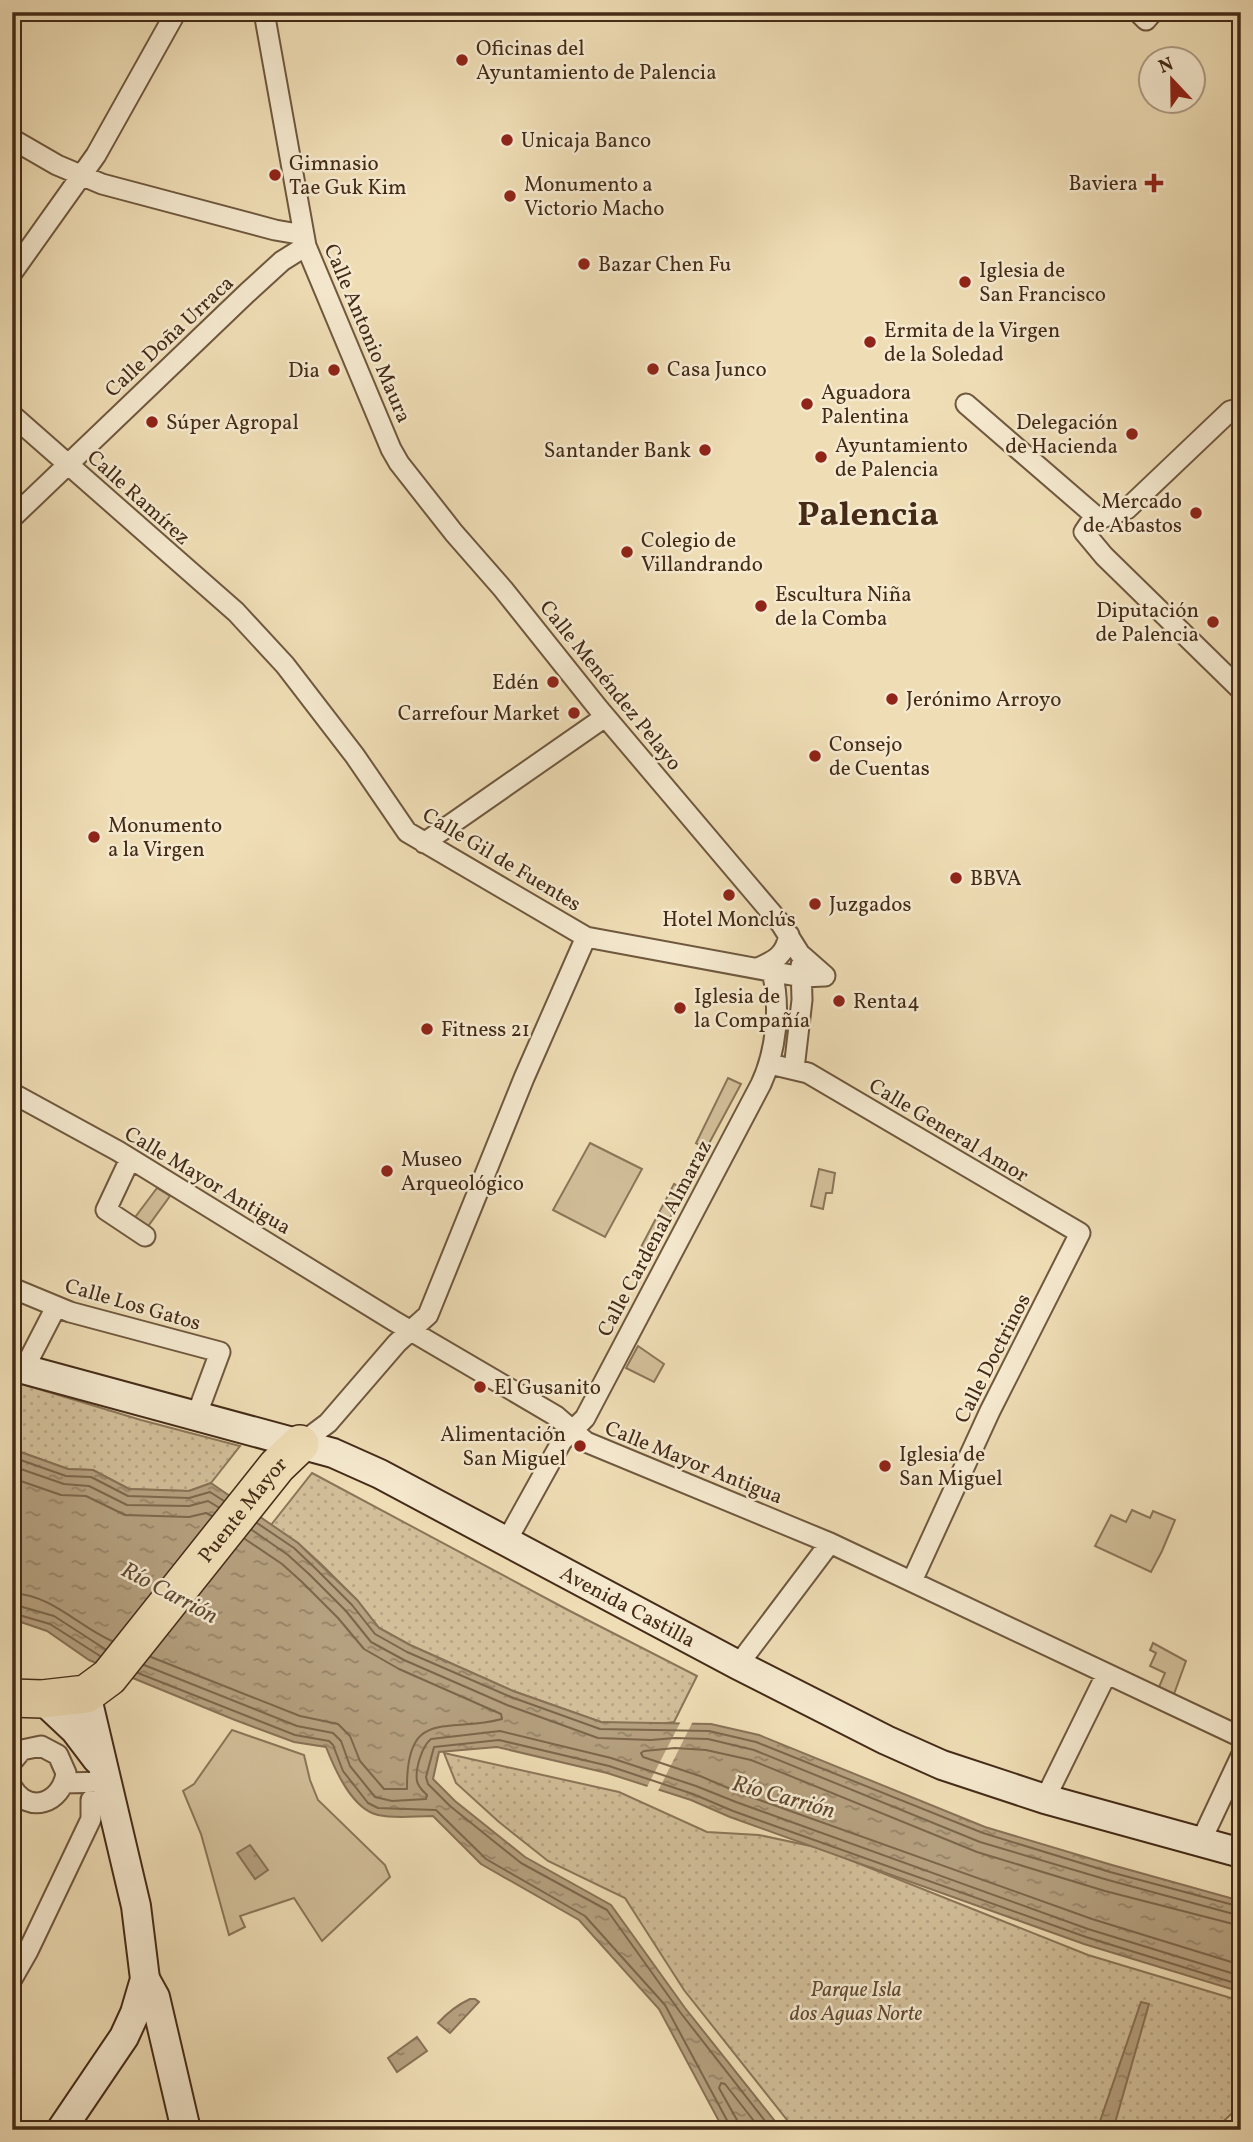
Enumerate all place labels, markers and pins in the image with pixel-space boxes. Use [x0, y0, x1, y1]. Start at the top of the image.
place label: Oficinas del Ayuntamiento de Palencia [476, 35, 717, 88]
marker: Oficinas del Ayuntamiento de Palencia [454, 52, 470, 68]
place label: Unicaja Banco [521, 127, 651, 156]
marker: Unicaja Banco [499, 132, 515, 148]
place label: Gimnasio Tae Guk Kim [289, 150, 407, 203]
marker: Gimnasio Tae Guk Kim [267, 167, 283, 183]
place label: Baviera [1068, 170, 1138, 199]
place label: Monumento a Victorio Macho [524, 171, 664, 224]
marker: Baviera [1144, 173, 1164, 193]
marker: Monumento a Victorio Macho [502, 188, 518, 204]
place label: Bazar Chen Fu [598, 251, 731, 280]
marker: Bazar Chen Fu [576, 256, 592, 272]
place label: Iglesia de San Francisco [979, 257, 1106, 310]
marker: Iglesia de San Francisco [957, 274, 973, 290]
place label: Ermita de la Virgen de la Soledad [884, 317, 1060, 370]
marker: Ermita de la Virgen de la Soledad [862, 334, 878, 350]
place label: Casa Junco [667, 356, 767, 385]
place label: Dia [288, 357, 320, 386]
marker: Casa Junco [645, 361, 661, 377]
marker: Dia [326, 362, 342, 378]
place label: Aguadora Palentina [821, 379, 911, 432]
marker: Aguadora Palentina [799, 396, 815, 412]
place label: Súper Agropal [166, 409, 299, 438]
place label: Delegación de Hacienda [1005, 409, 1118, 462]
marker: Súper Agropal [144, 414, 160, 430]
marker: Delegación de Hacienda [1124, 426, 1140, 442]
place label: Ayuntamiento de Palencia [835, 432, 968, 485]
place label: Santander Bank [544, 437, 692, 466]
marker: Santander Bank [697, 442, 713, 458]
marker: Ayuntamiento de Palencia [813, 449, 829, 465]
place label: Mercado de Abastos [1083, 488, 1182, 541]
marker: Mercado de Abastos [1188, 505, 1204, 521]
place label: Colegio de Villandrando [641, 527, 763, 580]
marker: Colegio de Villandrando [619, 544, 635, 560]
place label: Escultura Niña de la Comba [775, 581, 912, 634]
place label: Diputación de Palencia [1095, 597, 1199, 650]
marker: Escultura Niña de la Comba [753, 598, 769, 614]
marker: Diputación de Palencia [1205, 614, 1221, 630]
place label: Edén [492, 669, 539, 698]
marker: Edén [545, 674, 561, 690]
place label: Jerónimo Arroyo [906, 686, 1061, 715]
marker: Jerónimo Arroyo [884, 691, 900, 707]
place label: Carrefour Market [398, 700, 560, 729]
marker: Carrefour Market [566, 705, 582, 721]
place label: Consejo de Cuentas [829, 731, 930, 784]
marker: Consejo de Cuentas [807, 748, 823, 764]
place label: Monumento a la Virgen [108, 812, 222, 865]
marker: Monumento a la Virgen [86, 829, 102, 845]
place label: BBVA [970, 865, 1022, 894]
marker: BBVA [948, 870, 964, 886]
marker: Hotel Monclús [721, 887, 737, 903]
place label: Juzgados [829, 891, 911, 920]
marker: Juzgados [807, 896, 823, 912]
place label: Hotel Monclús [662, 906, 796, 935]
place label: Iglesia de la Compañía [694, 983, 810, 1036]
place label: Renta4 [853, 988, 920, 1017]
marker: Renta4 [831, 993, 847, 1009]
marker: Iglesia de la Compañía [672, 1000, 688, 1016]
place label: Fitness 21 [441, 1016, 530, 1045]
marker: Fitness 21 [419, 1021, 435, 1037]
place label: Museo Arqueológico [401, 1146, 524, 1199]
marker: Museo Arqueológico [379, 1163, 395, 1179]
place label: El Gusanito [494, 1374, 601, 1403]
marker: El Gusanito [472, 1379, 488, 1395]
place label: Alimentación San Miguel [440, 1421, 566, 1474]
marker: Alimentación San Miguel [572, 1438, 588, 1454]
place label: Iglesia de San Miguel [899, 1441, 1002, 1494]
marker: Iglesia de San Miguel [877, 1458, 893, 1474]

